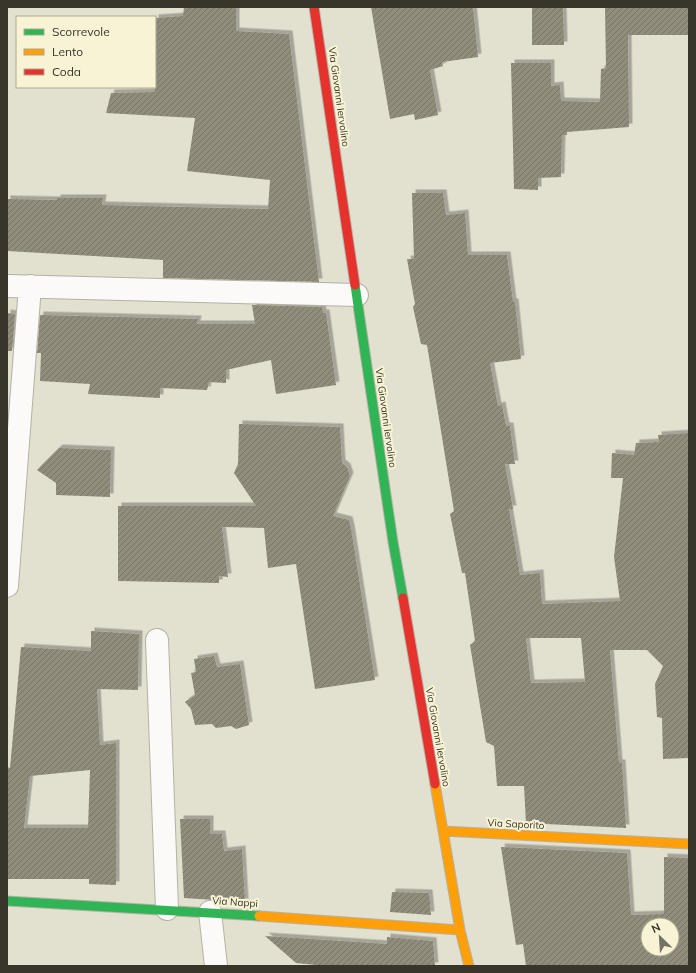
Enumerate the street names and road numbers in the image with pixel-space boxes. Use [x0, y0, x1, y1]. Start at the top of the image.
street label: Via Giovanni Iervolino [326, 46, 352, 148]
street label: Via Giovanni Iervolino [373, 367, 399, 469]
street label: Via Giovanni Iervolino [423, 686, 453, 788]
street label: Via Saporito [487, 816, 545, 832]
street label: Via Nappi [212, 894, 258, 910]

